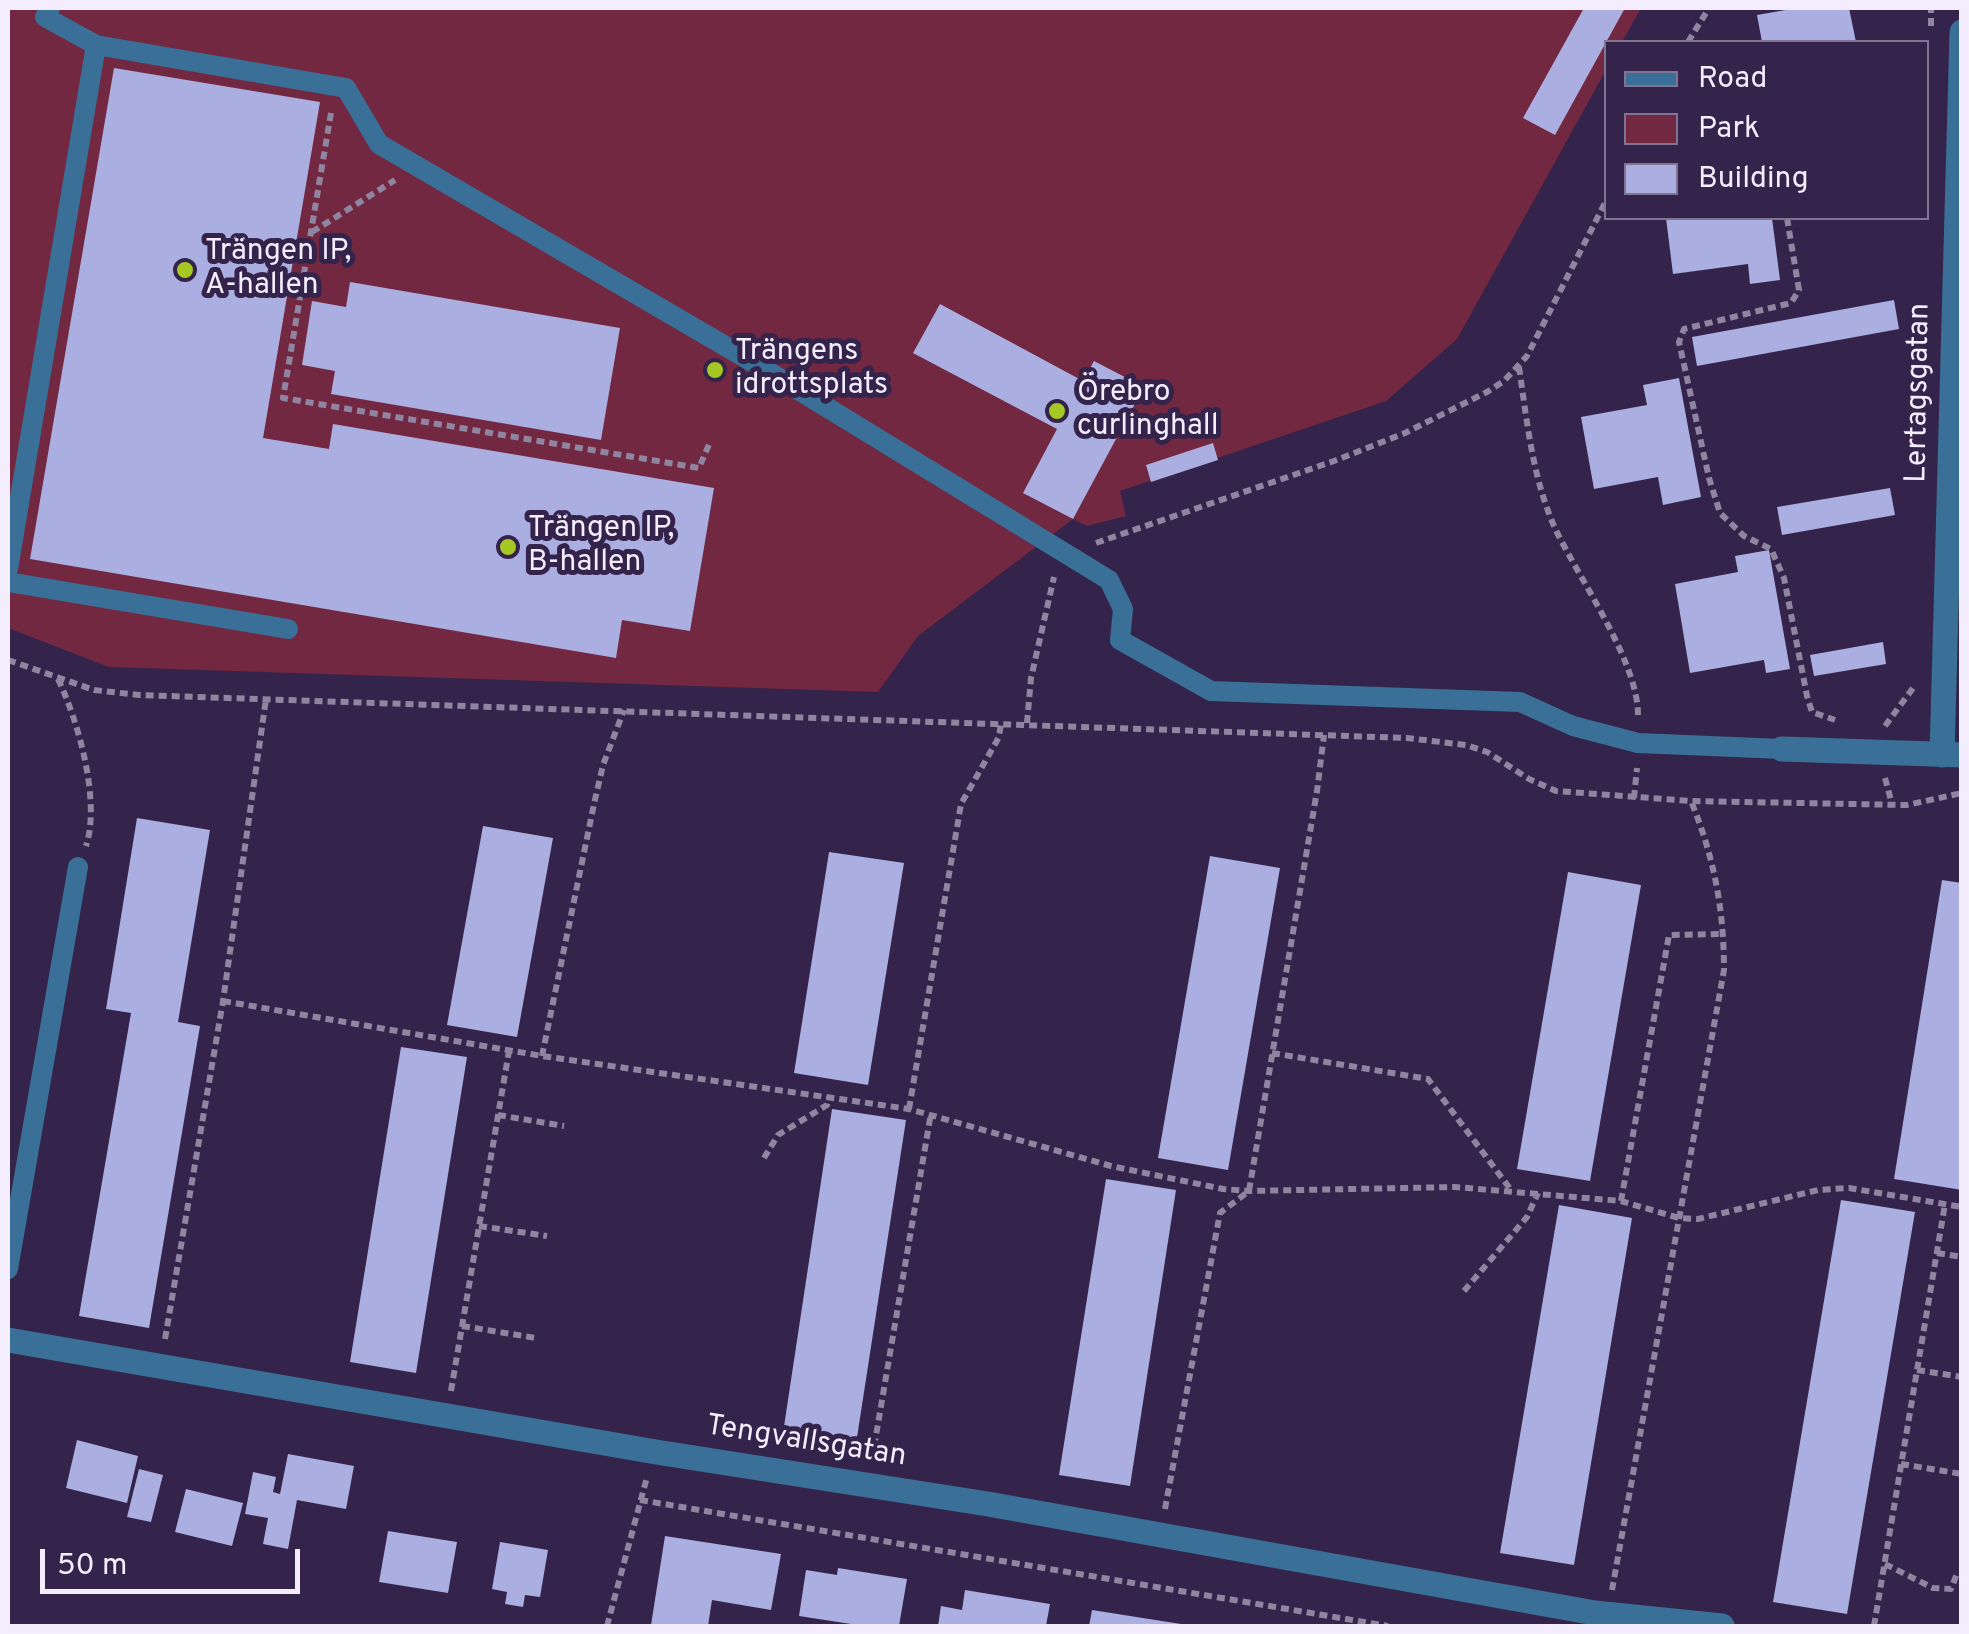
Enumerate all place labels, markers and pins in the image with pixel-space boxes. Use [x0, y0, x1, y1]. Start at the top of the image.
place label: Trängen IP, A-hallen [205, 235, 351, 306]
marker: Trängen IP, A-hallen [174, 259, 196, 281]
place label: Trängens idrottsplats [735, 335, 888, 406]
marker: Trängens idrottsplats [704, 359, 726, 381]
place label: Örebro curlinghall [1077, 376, 1219, 446]
marker: Örebro curlinghall [1046, 400, 1068, 422]
place label: Trängen IP, B-hallen [528, 512, 674, 582]
marker: Trängen IP, B-hallen [497, 536, 519, 558]

